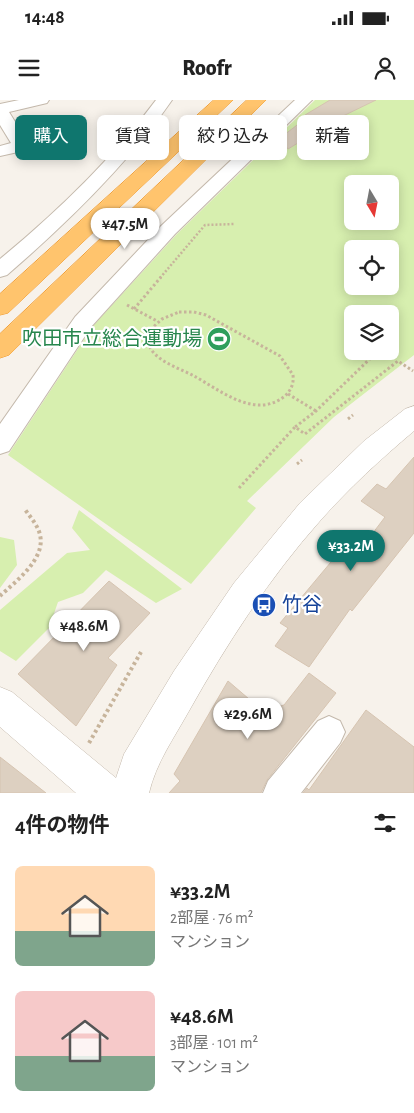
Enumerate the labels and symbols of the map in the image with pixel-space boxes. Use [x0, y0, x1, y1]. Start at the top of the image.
north arrow [344, 175, 399, 230]
pin: ¥47.5M [84, 208, 166, 250]
sports icon: 吹田市立総合運動場 [206, 326, 232, 352]
place label: 吹田市立総合運動場 [22, 328, 202, 349]
pin: ¥33.2M [310, 530, 392, 572]
bus stop icon: 竹谷 [251, 592, 277, 618]
place label: 竹谷 [282, 594, 322, 615]
pin: ¥48.6M [43, 610, 125, 652]
pin: ¥29.6M [207, 698, 289, 740]

